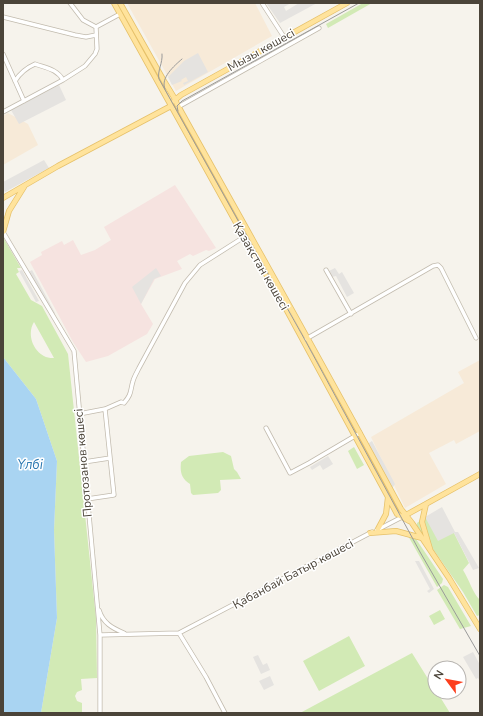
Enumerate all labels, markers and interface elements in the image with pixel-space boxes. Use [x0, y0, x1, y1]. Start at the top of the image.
street label: Мызы көшесі [224, 25, 298, 75]
street label: Қазақстан көшесі [229, 219, 293, 313]
street label: Протозанов көшесі [70, 408, 96, 518]
water label: Үлбі [17, 456, 44, 474]
street label: Қабанбай Батыр көшесі [230, 535, 356, 613]
north arrow [427, 660, 467, 700]
text: N [430, 667, 447, 682]

